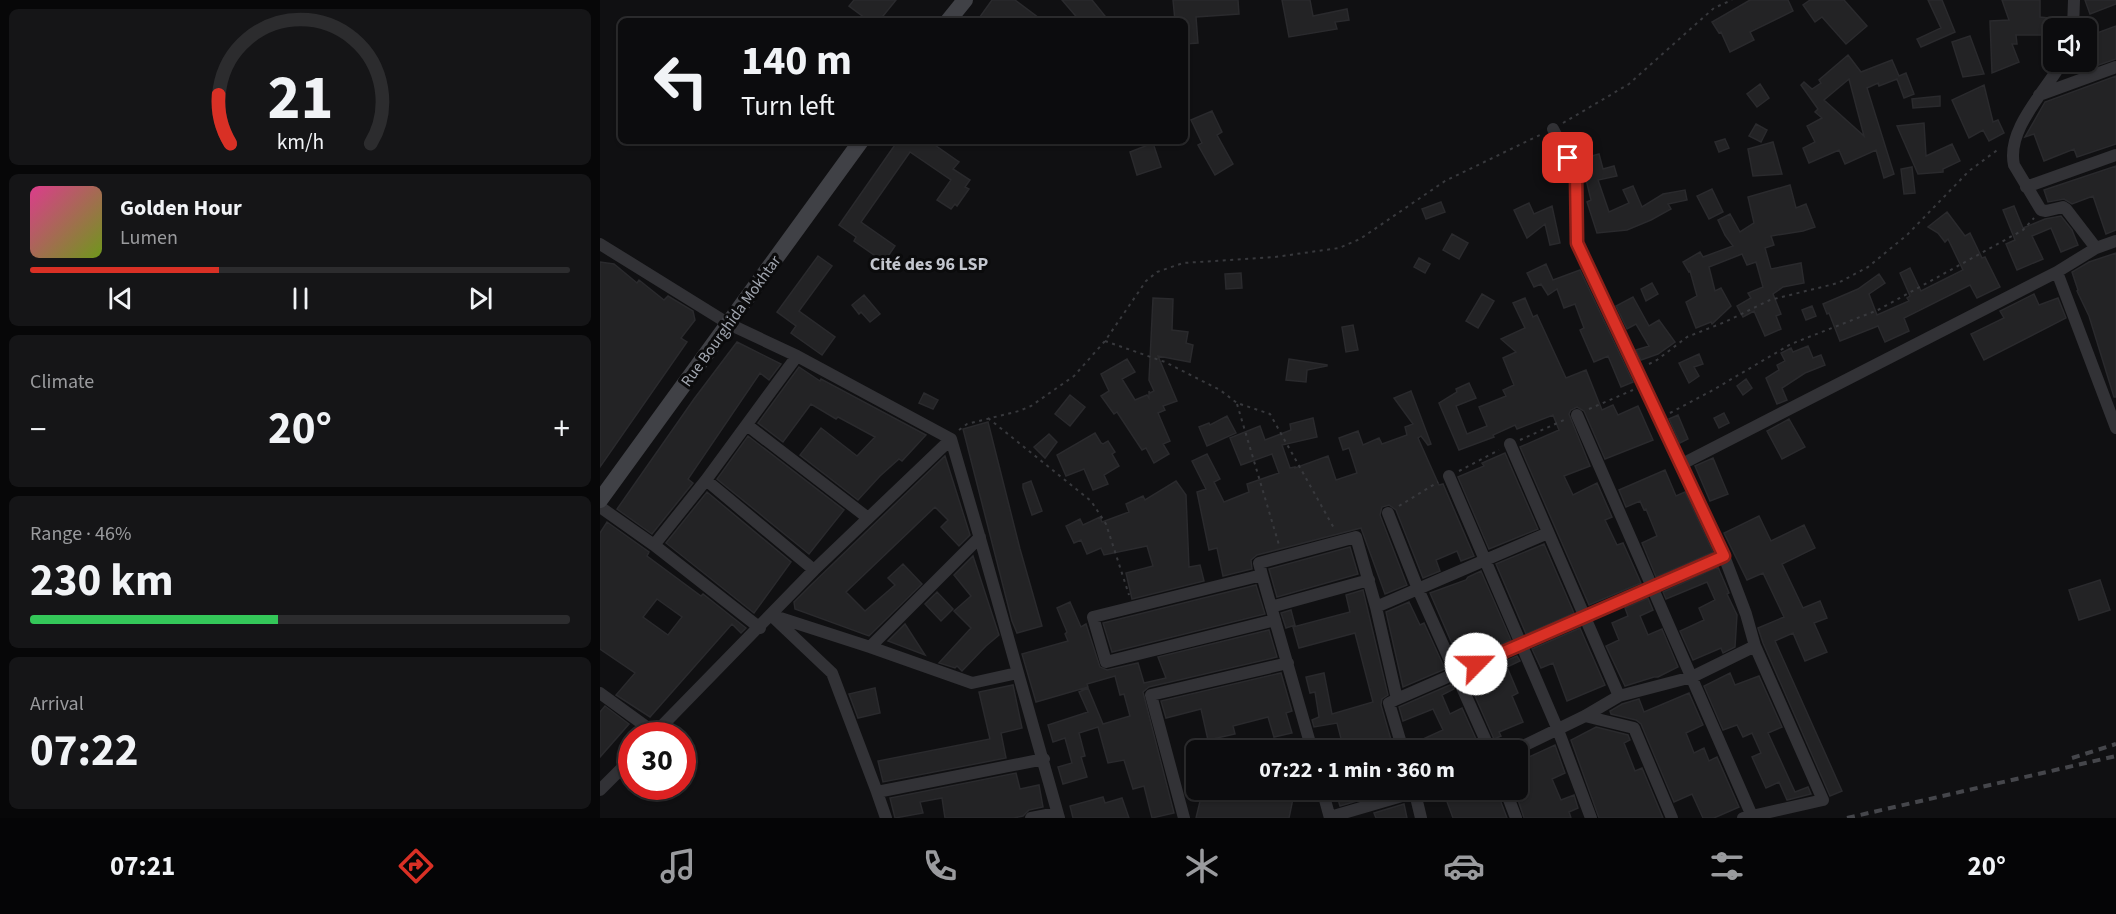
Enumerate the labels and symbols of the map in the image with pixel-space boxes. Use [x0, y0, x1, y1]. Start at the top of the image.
pin [1542, 132, 1593, 183]
street label: Rue Bourghida Mokhtar [676, 250, 786, 391]
district label: Cité des 96 LSP [870, 252, 988, 277]
position arrow [1444, 632, 1508, 696]
speed limit sign: 30 [618, 722, 696, 800]

